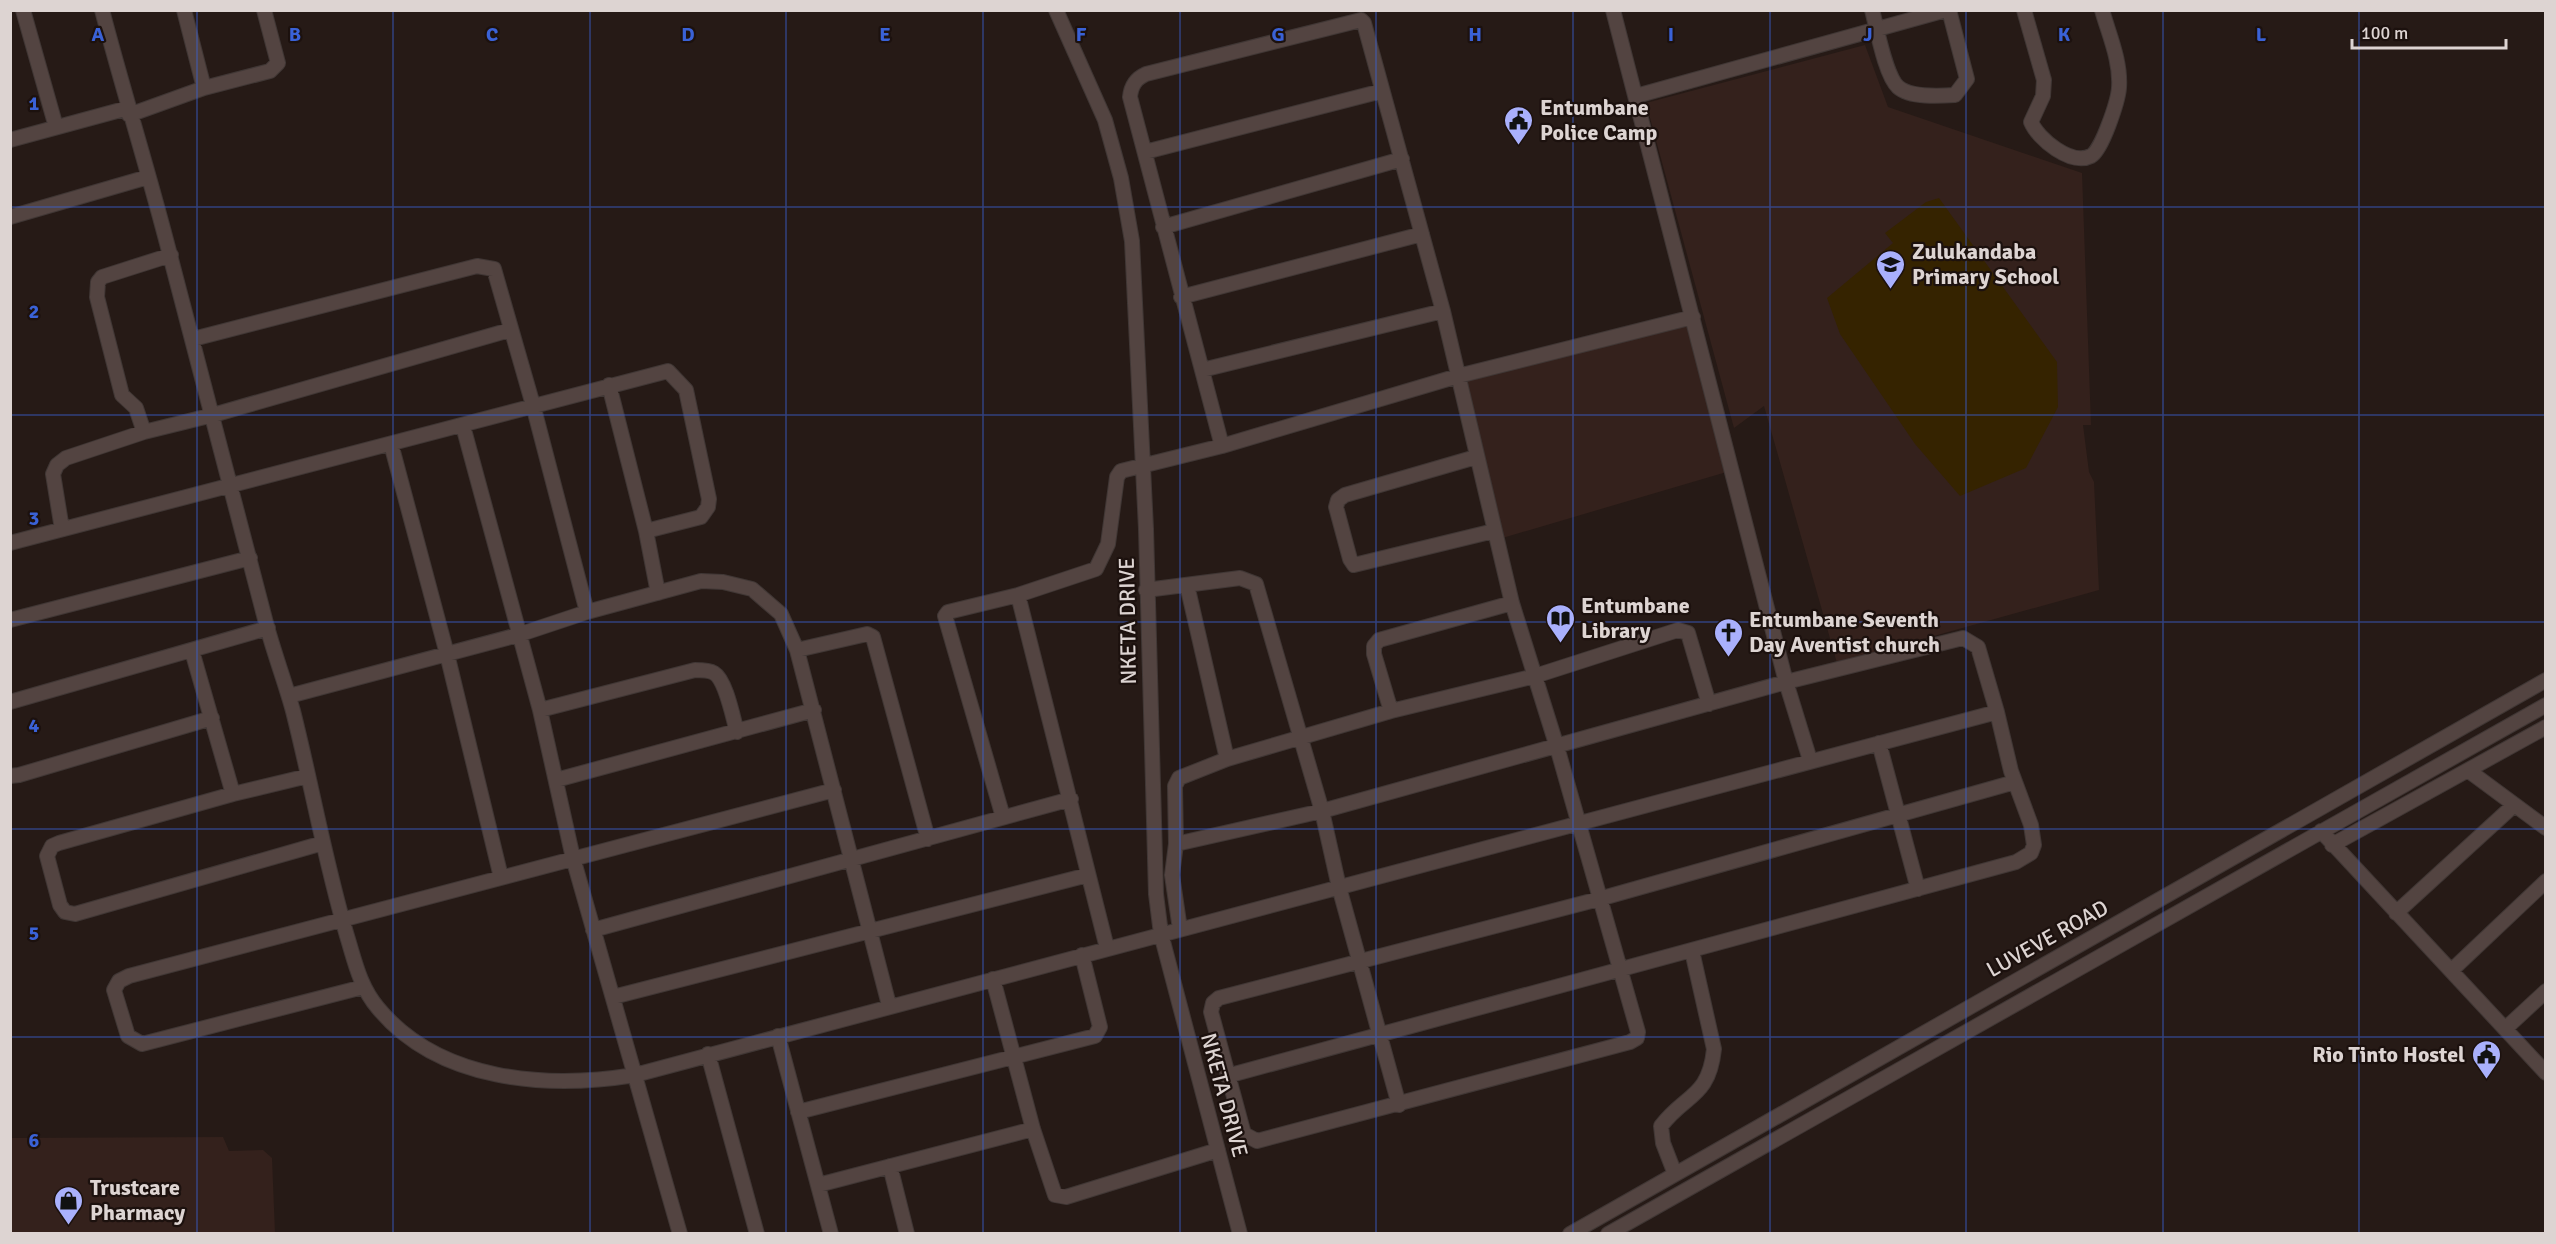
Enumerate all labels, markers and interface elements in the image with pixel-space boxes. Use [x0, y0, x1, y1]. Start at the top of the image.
scale bar [2352, 12, 2506, 50]
text: A [92, 22, 105, 47]
text: B [289, 22, 301, 47]
text: C [486, 22, 498, 47]
text: D [681, 22, 695, 47]
text: E [879, 22, 891, 47]
text: F [1076, 22, 1087, 47]
text: G [1271, 22, 1285, 47]
text: H [1468, 22, 1482, 47]
text: I [1668, 22, 1674, 47]
text: J [1863, 22, 1873, 47]
text: K [2058, 22, 2071, 47]
text: L [2256, 22, 2267, 47]
text: 100 m [2361, 22, 2408, 44]
text: 1 [29, 91, 40, 116]
place label: Entumbane Police Camp [1540, 94, 1658, 146]
public building icon: Entumbane Police Camp [1503, 104, 1535, 146]
place label: Zulukandaba Primary School [1912, 238, 2059, 290]
school or university icon: Zulukandaba Primary School [1875, 248, 1907, 290]
text: 2 [29, 299, 39, 324]
text: 3 [29, 506, 39, 531]
street label: NKETA DRIVE [1113, 557, 1142, 685]
place label: Entumbane Library [1581, 592, 1690, 644]
library icon: Entumbane Library [1544, 602, 1576, 644]
place label: Entumbane Seventh Day Aventist church [1749, 606, 1940, 658]
church icon: Entumbane Seventh Day Aventist church [1712, 616, 1744, 658]
text: 4 [29, 713, 40, 738]
street label: LUVEVE ROAD [1981, 894, 2113, 983]
text: 5 [29, 921, 39, 946]
street label: NKETA DRIVE [1195, 1030, 1254, 1160]
public building icon: Rio Tinto Hostel [2470, 1038, 2502, 1080]
place label: Rio Tinto Hostel [2312, 1041, 2465, 1068]
text: 6 [29, 1128, 40, 1153]
place label: Trustcare Pharmacy [90, 1174, 185, 1226]
shop icon: Trustcare Pharmacy [53, 1184, 85, 1226]

